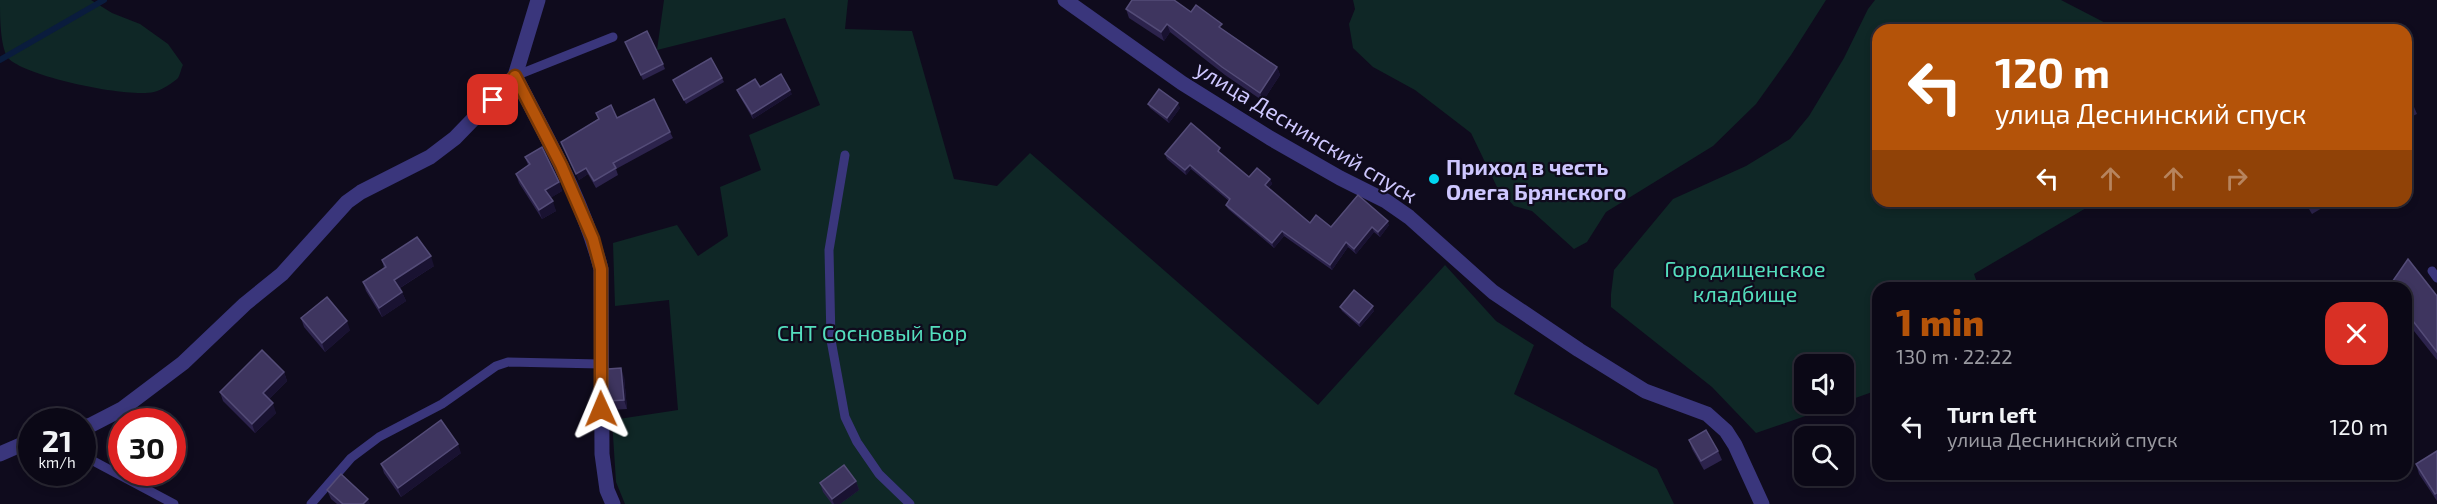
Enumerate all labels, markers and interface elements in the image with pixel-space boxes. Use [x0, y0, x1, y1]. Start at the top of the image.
text: 120 m [1995, 46, 2110, 96]
icon: left [1896, 48, 1974, 126]
street label: улица Деснинский спуск [1191, 54, 1423, 208]
pin [467, 74, 518, 125]
icon: arrive [476, 83, 509, 116]
text: улица Деснинский спуск [1995, 97, 2307, 129]
place label: Приход в честь Олега Брянского [1446, 153, 1627, 204]
icon: left [2031, 162, 2064, 195]
icon: ahead [2094, 162, 2127, 195]
icon: ahead [2157, 162, 2190, 195]
icon: right [2220, 162, 2253, 195]
marker: Приход в честь Олега Брянского [1427, 172, 1441, 186]
park label: Городищенское кладбище [1664, 255, 1826, 306]
text: 1 min [1896, 300, 1984, 343]
button: close [2325, 302, 2388, 365]
park label: СНТ Сосновый Бор [777, 319, 967, 345]
text: 130 m · 22:22 [1896, 344, 2012, 368]
map controls [1794, 354, 1854, 486]
button: sound [1794, 354, 1854, 414]
position arrow [569, 377, 633, 441]
text: Turn left [1947, 401, 2036, 427]
speed limit sign: 30 [108, 408, 186, 486]
icon: left [1896, 410, 1929, 443]
text: 120 m [2329, 413, 2388, 439]
text: 21 [42, 422, 72, 458]
button: search [1794, 426, 1854, 486]
text: улица Деснинский спуск [1947, 427, 2178, 451]
text: km/h [38, 453, 76, 471]

